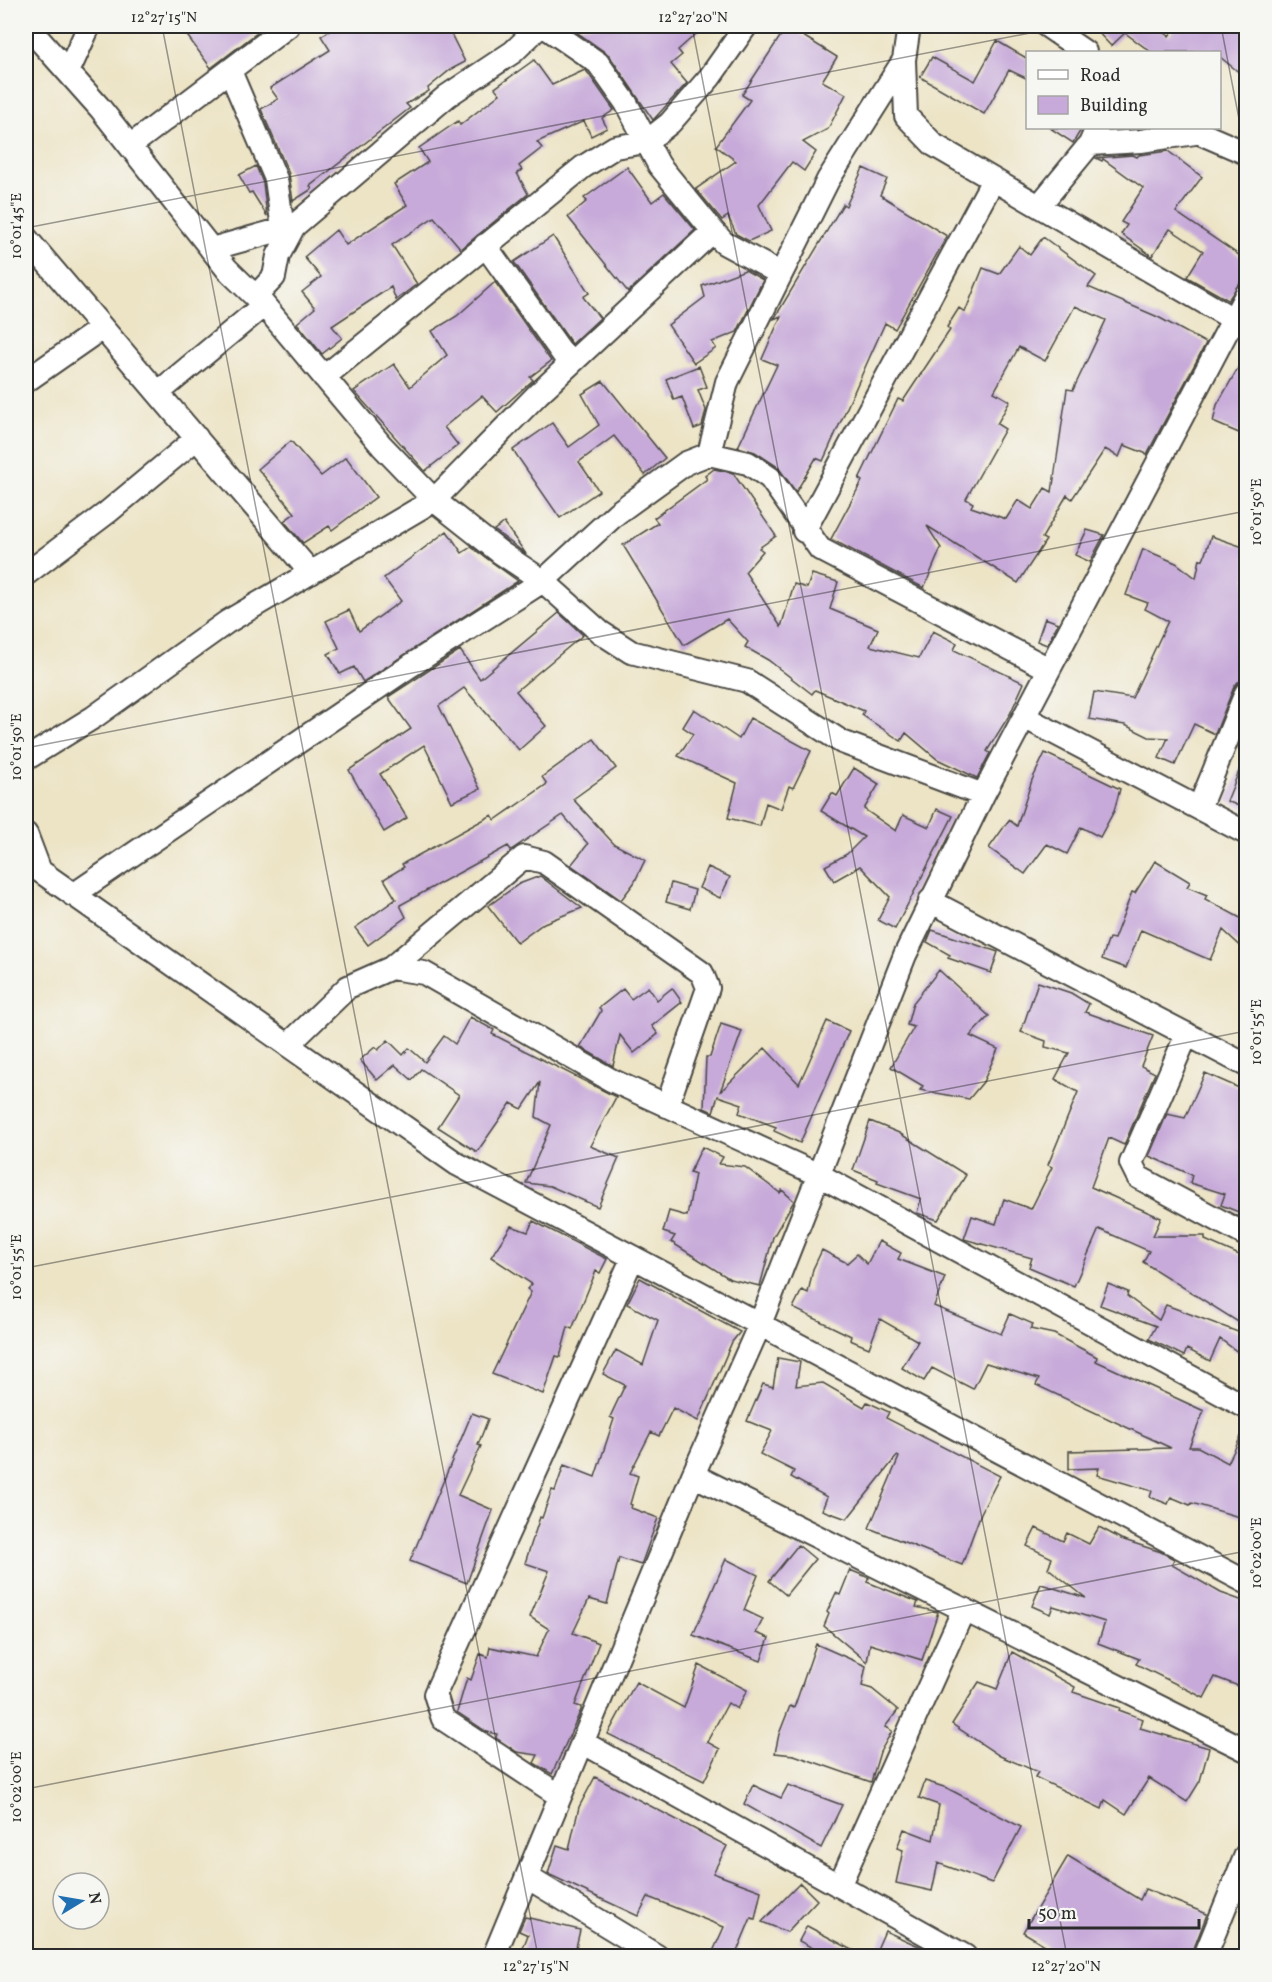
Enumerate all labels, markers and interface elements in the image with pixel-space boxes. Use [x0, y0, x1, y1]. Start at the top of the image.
text: 12°27'15"N [131, 8, 197, 29]
text: 12°27'20"N [658, 8, 728, 29]
legend [1026, 51, 1221, 129]
text: Road [1080, 64, 1121, 89]
text: Building [1080, 94, 1148, 119]
text: 10°01'45"E [7, 193, 28, 259]
text: 10°01'50"E [1247, 478, 1268, 546]
text: 10°01'50"E [7, 713, 28, 781]
text: 10°01'55"E [1247, 999, 1268, 1065]
text: 10°01'55"E [7, 1234, 28, 1300]
text: 10°02'00"E [1247, 1517, 1268, 1589]
text: 10°02'00"E [7, 1751, 28, 1823]
north arrow [51, 1871, 111, 1931]
text: N [82, 1891, 106, 1907]
scale bar [1029, 1892, 1198, 1930]
text: 50 m [1038, 1902, 1077, 1927]
text: 12°27'15"N [503, 1957, 569, 1978]
text: 12°27'20"N [1031, 1957, 1101, 1978]

